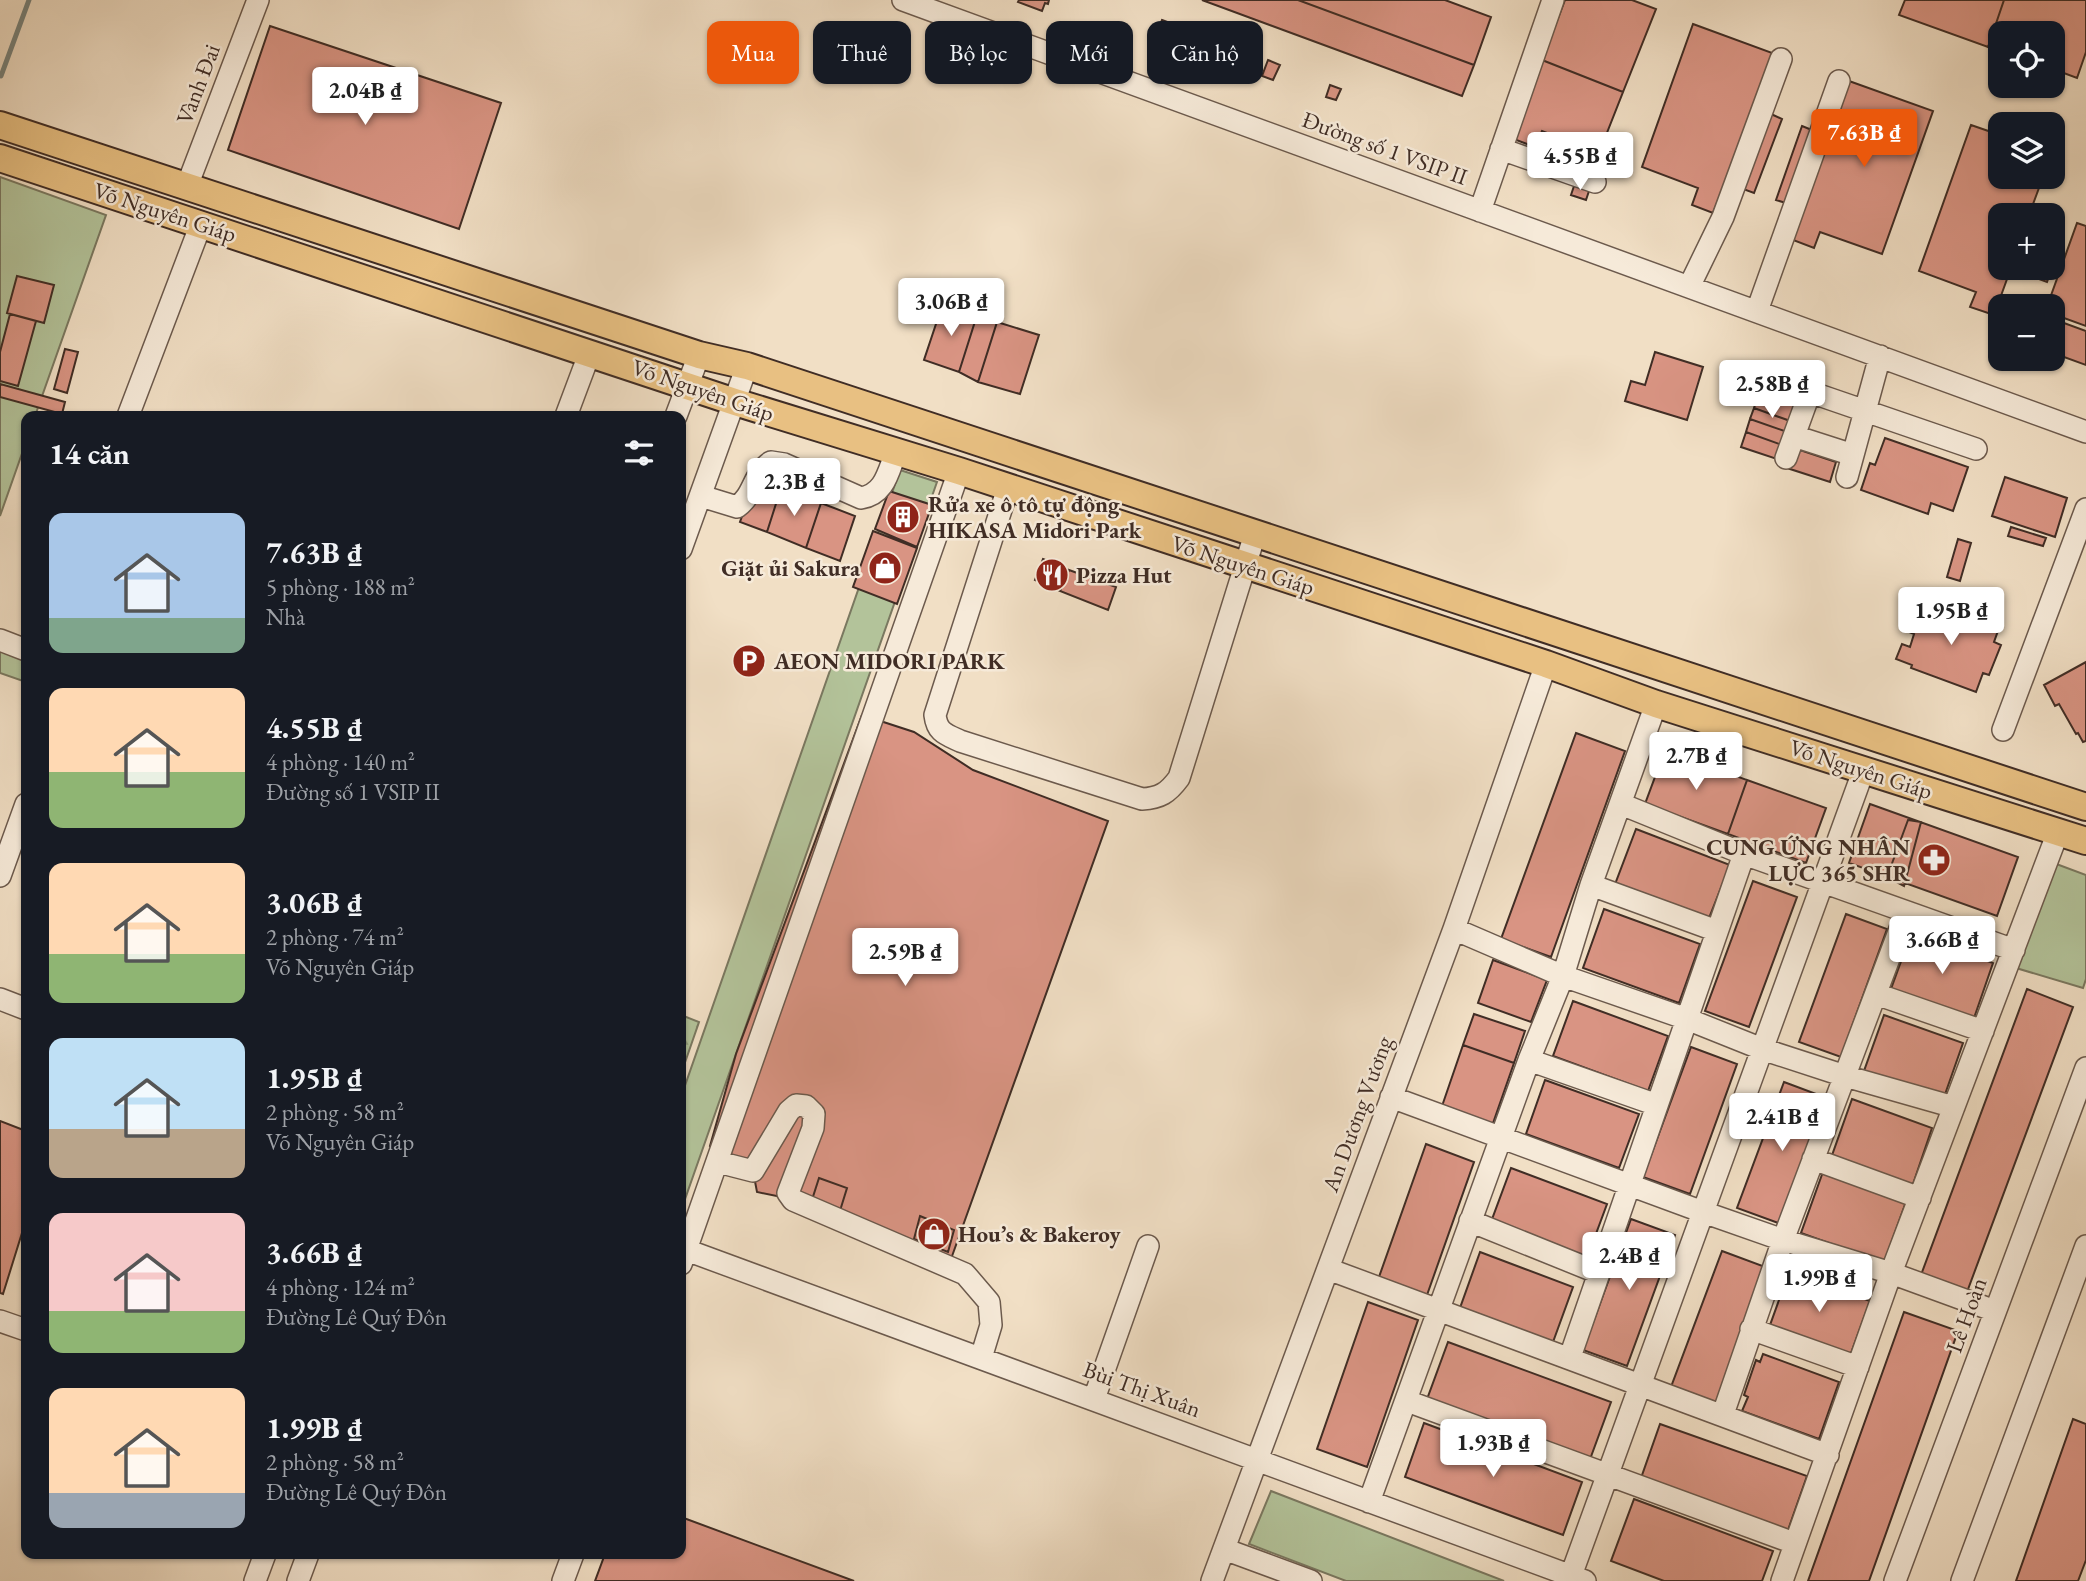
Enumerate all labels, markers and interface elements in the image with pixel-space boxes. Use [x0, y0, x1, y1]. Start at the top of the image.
chip: Mua [707, 21, 799, 84]
chip: Thuê [813, 21, 911, 84]
chip: Bộ lọc [925, 21, 1032, 84]
chip: Mới [1046, 21, 1133, 84]
chip: Căn hộ [1147, 21, 1263, 84]
map controls [1988, 21, 2065, 371]
button: locate [1988, 21, 2065, 98]
street label: Vành Đai [169, 40, 227, 128]
pin: 2.04B ₫ [300, 68, 430, 127]
text: 2.04B ₫ [328, 75, 402, 105]
street label: Đường số 1 VSIP II [1298, 104, 1472, 192]
pin: 7.63B ₫ [1799, 110, 1929, 169]
button: layers [1988, 112, 2065, 189]
text: 7.63B ₫ [1827, 117, 1901, 147]
pin: 4.55B ₫ [1515, 132, 1645, 192]
text: 4.55B ₫ [1543, 140, 1617, 170]
street label: Võ Nguyên Giáp [90, 175, 240, 249]
button: + [1988, 203, 2065, 280]
pin: 3.06B ₫ [886, 278, 1016, 338]
text: 3.06B ₫ [914, 286, 988, 316]
button: − [1988, 294, 2065, 371]
street label: Võ Nguyên Giáp [628, 352, 778, 428]
pin: 2.58B ₫ [1707, 360, 1837, 420]
text: 2.58B ₫ [1735, 368, 1809, 398]
text: 14 căn [49, 434, 130, 473]
icon: filters [620, 434, 658, 472]
pin: 2.3B ₫ [737, 458, 851, 518]
text: 2.3B ₫ [763, 466, 825, 496]
place label: Rửa xe ô tô tự động HIKASA Midori Park [928, 489, 1142, 545]
building icon: Rửa xe ô tô tự động HIKASA Midori Park [884, 498, 922, 536]
street label: Võ Nguyên Giáp [1168, 528, 1318, 602]
text: 7.63B ₫ [266, 533, 362, 572]
icon: home [105, 541, 189, 625]
shop icon: Giặt ủi Sakura [866, 549, 904, 587]
place label: Giặt ủi Sakura [721, 553, 861, 583]
restaurant icon: Pizza Hut [1033, 556, 1071, 594]
place label: Pizza Hut [1076, 560, 1172, 590]
text: 5 phòng · 188 m² [266, 572, 415, 602]
pin: 1.95B ₫ [1886, 588, 2016, 647]
text: 1.95B ₫ [1914, 595, 1988, 625]
text: Nhà [266, 602, 305, 632]
parking icon: AEON MIDORI PARK [730, 642, 768, 680]
place label: AEON MIDORI PARK [773, 646, 1005, 676]
text: 4.55B ₫ [266, 708, 362, 747]
icon: home [105, 716, 189, 800]
pin: 2.7B ₫ [1639, 732, 1753, 792]
street label: Võ Nguyên Giáp [1786, 732, 1936, 806]
text: 2.7B ₫ [1665, 740, 1727, 770]
text: 4 phòng · 140 m² [266, 747, 415, 777]
text: Đường số 1 VSIP II [266, 777, 440, 807]
place label: CUNG ỨNG NHÂN LỰC 365 SHR [1706, 832, 1911, 888]
pharmacy icon: CUNG ỨNG NHÂN LỰC 365 SHR [1915, 841, 1953, 879]
text: 3.06B ₫ [266, 883, 362, 922]
icon: home [105, 891, 189, 975]
pin: 3.66B ₫ [1877, 916, 2007, 976]
text: 2 phòng · 74 m² [266, 922, 404, 952]
text: 3.66B ₫ [1905, 924, 1979, 954]
pin: 2.59B ₫ [840, 928, 970, 988]
text: 2.59B ₫ [868, 936, 942, 966]
text: Võ Nguyên Giáp [266, 952, 414, 982]
street label: An Dương Vương [1315, 1031, 1399, 1197]
text: 1.95B ₫ [266, 1058, 362, 1097]
icon: home [105, 1066, 189, 1150]
pin: 2.41B ₫ [1717, 1094, 1847, 1153]
text: 2 phòng · 58 m² [266, 1097, 404, 1127]
text: 2.41B ₫ [1745, 1101, 1819, 1131]
text: Võ Nguyên Giáp [266, 1127, 414, 1157]
shop icon: Hou’s & Bakeroy [915, 1215, 953, 1253]
place label: Hou’s & Bakeroy [958, 1219, 1122, 1249]
pin: 2.4B ₫ [1572, 1232, 1686, 1292]
text: 3.66B ₫ [266, 1233, 362, 1272]
text: 2.4B ₫ [1598, 1240, 1660, 1270]
icon: home [105, 1241, 189, 1325]
pin: 1.99B ₫ [1754, 1254, 1884, 1314]
text: 1.99B ₫ [1782, 1262, 1856, 1292]
text: 4 phòng · 124 m² [266, 1272, 415, 1302]
street label: Lê Hoàn [1939, 1273, 1993, 1357]
text: Đường Lê Quý Đôn [266, 1302, 447, 1332]
street label: Bùi Thị Xuân [1079, 1354, 1205, 1424]
text: 1.99B ₫ [266, 1408, 362, 1447]
icon: home [105, 1416, 189, 1500]
pin: 1.93B ₫ [1428, 1420, 1558, 1479]
text: 1.93B ₫ [1456, 1427, 1530, 1457]
text: 2 phòng · 58 m² [266, 1447, 404, 1477]
text: Đường Lê Quý Đôn [266, 1477, 447, 1507]

